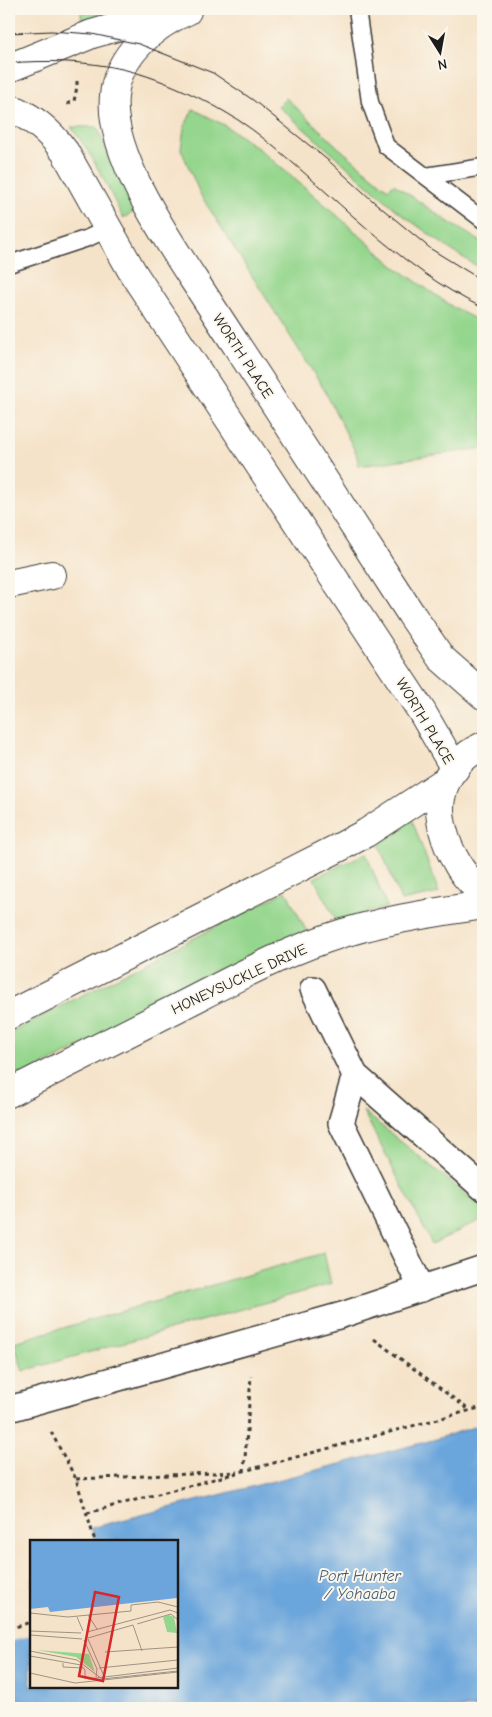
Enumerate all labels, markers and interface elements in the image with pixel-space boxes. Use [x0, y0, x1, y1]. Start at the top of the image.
north arrow [414, 28, 464, 78]
text: N [436, 55, 448, 73]
street label: WORTH PLACE [209, 310, 277, 402]
street label: WORTH PLACE [392, 675, 458, 767]
street label: HONEYSUCKLE DRIVE [168, 940, 310, 1018]
inset map [30, 1540, 178, 1687]
water label: Port Hunter / Yohaaba [319, 1567, 402, 1603]

